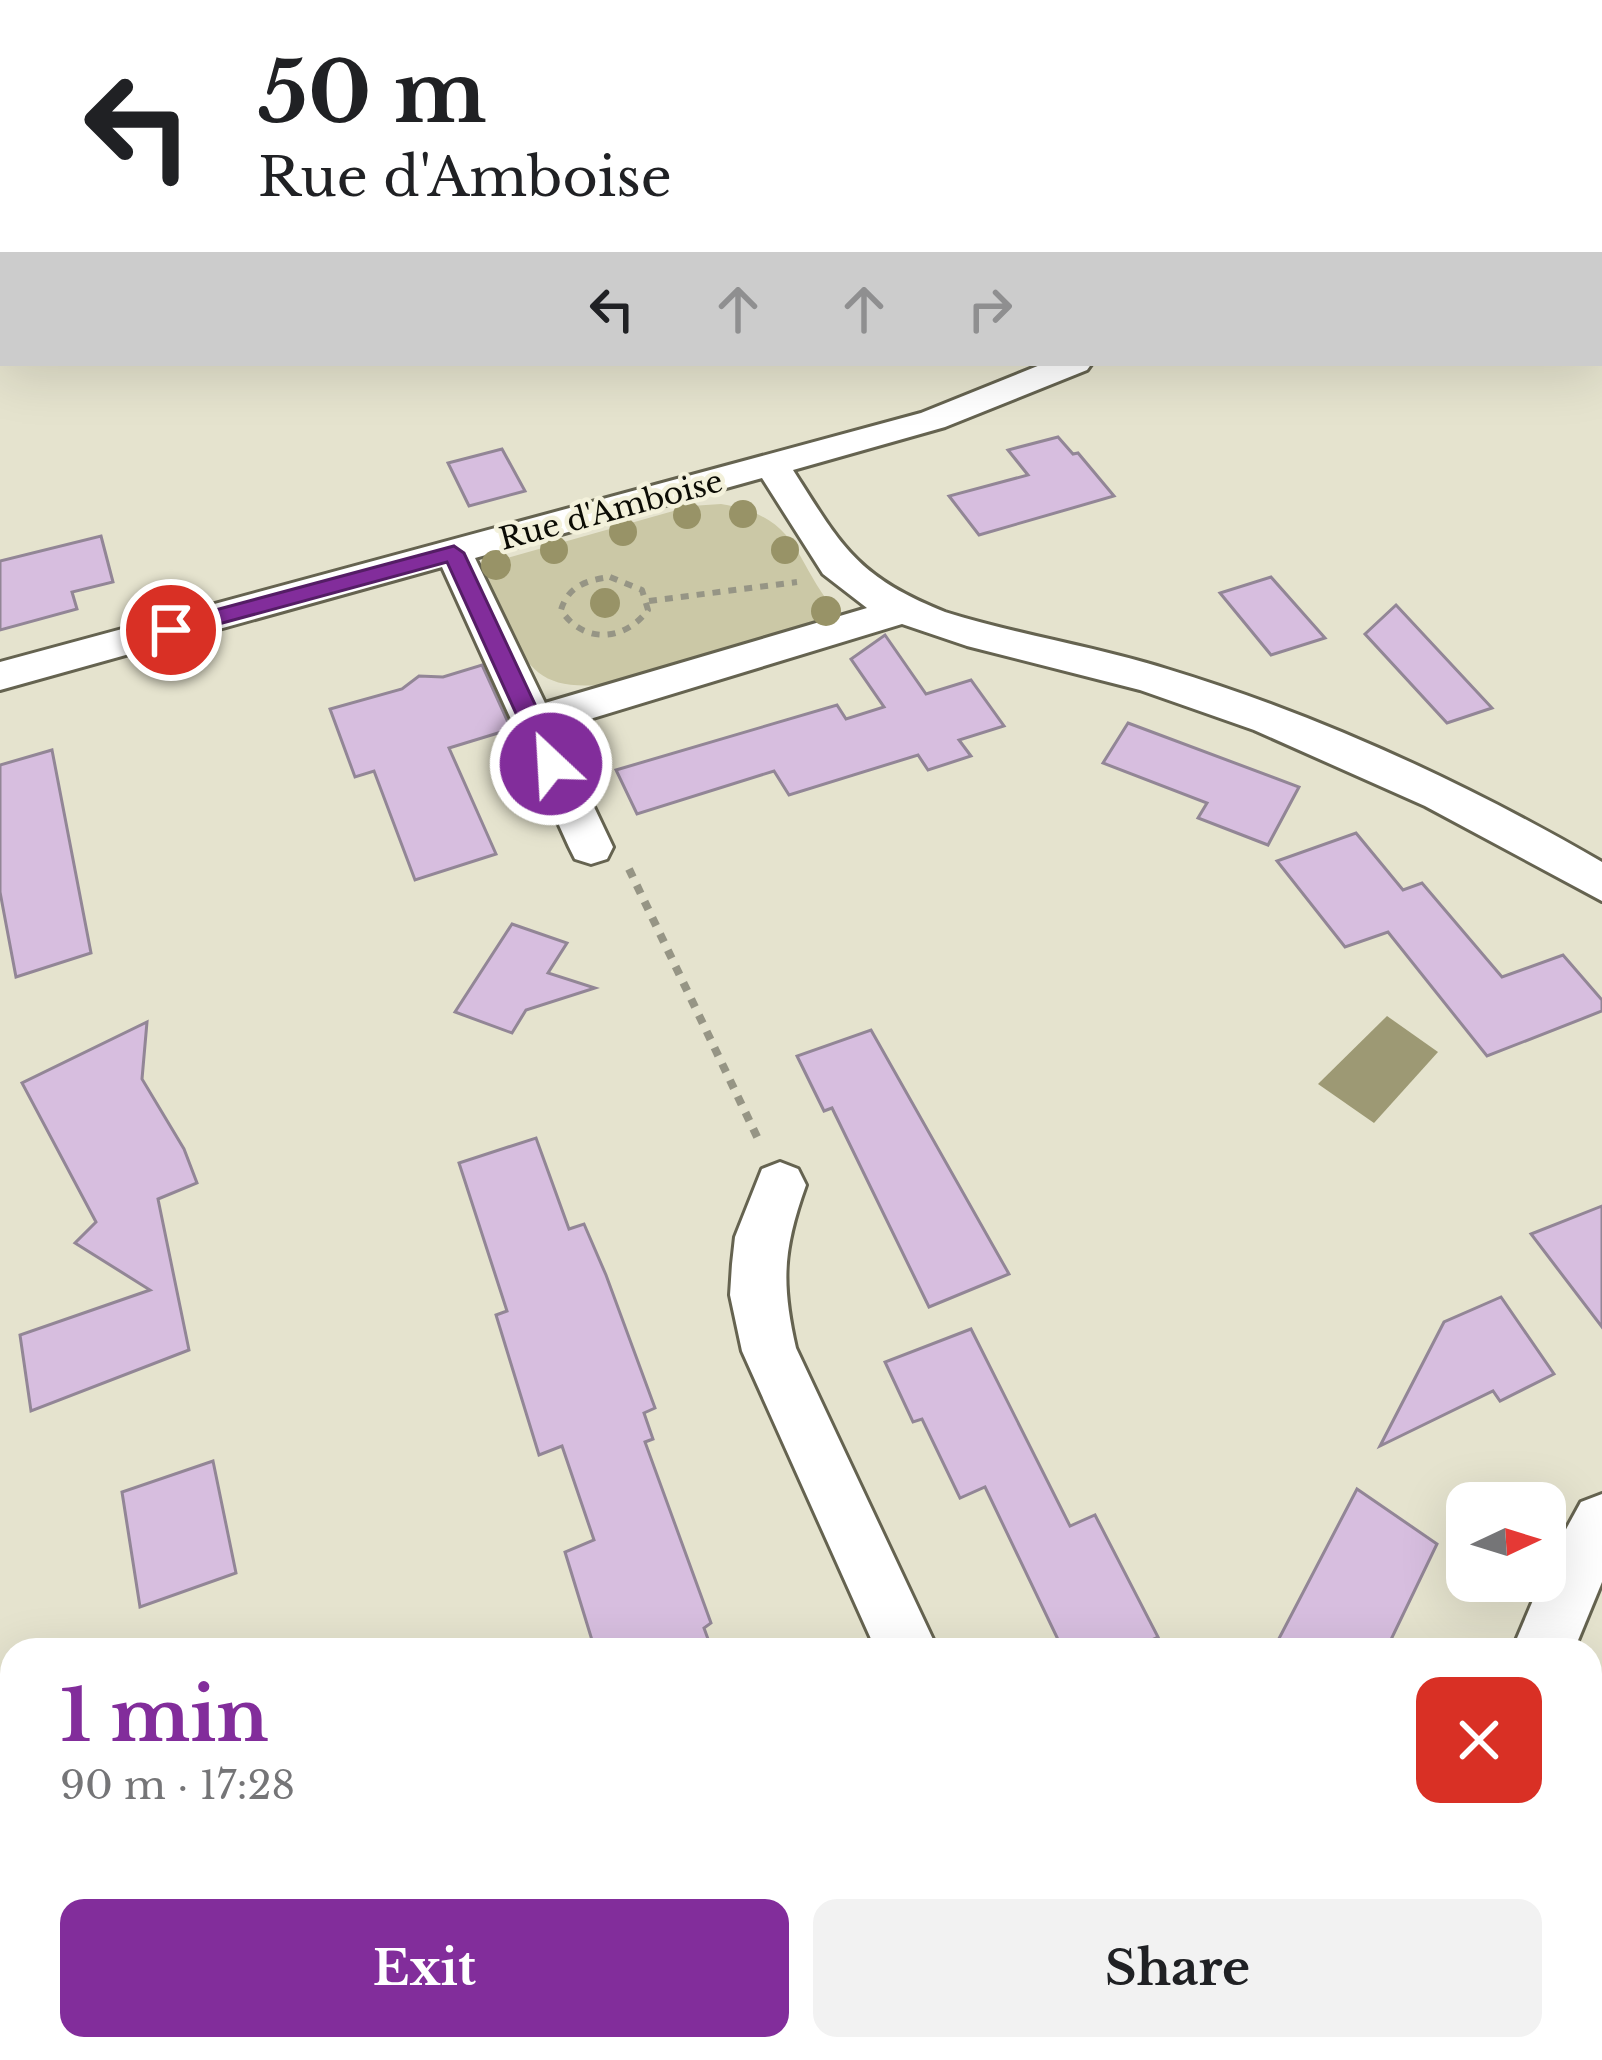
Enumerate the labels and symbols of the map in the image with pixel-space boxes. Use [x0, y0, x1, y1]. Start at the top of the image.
street label: Rue d'Amboise [495, 462, 727, 558]
pin [120, 579, 222, 681]
position arrow [488, 701, 614, 827]
north arrow [1446, 1482, 1566, 1602]

